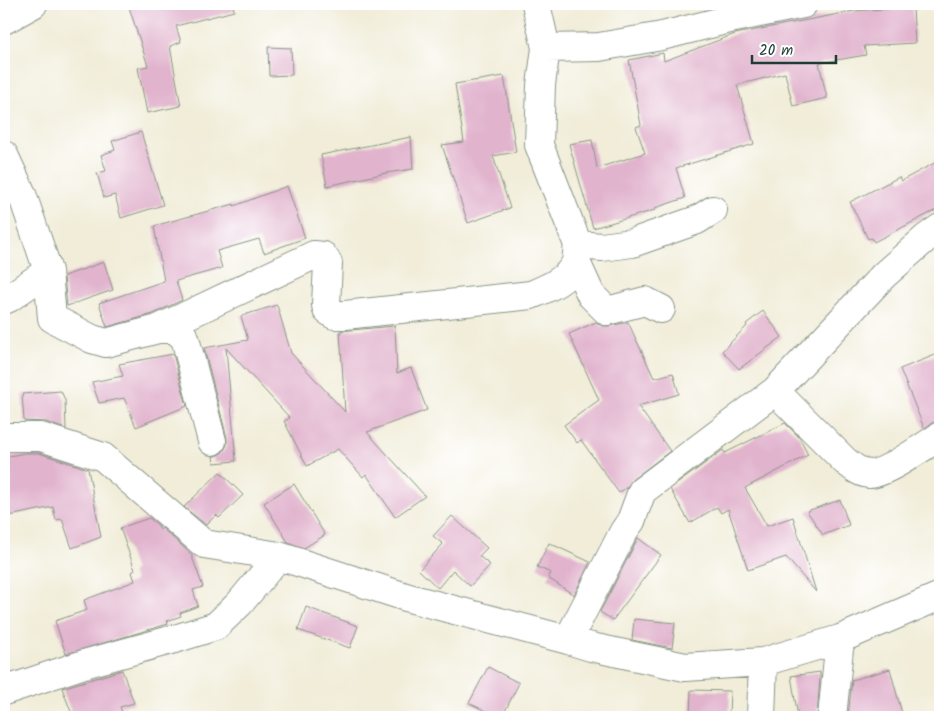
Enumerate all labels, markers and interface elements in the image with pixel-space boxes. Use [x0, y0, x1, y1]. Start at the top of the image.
scale bar [752, 32, 835, 64]
text: 20 m [759, 39, 793, 63]

